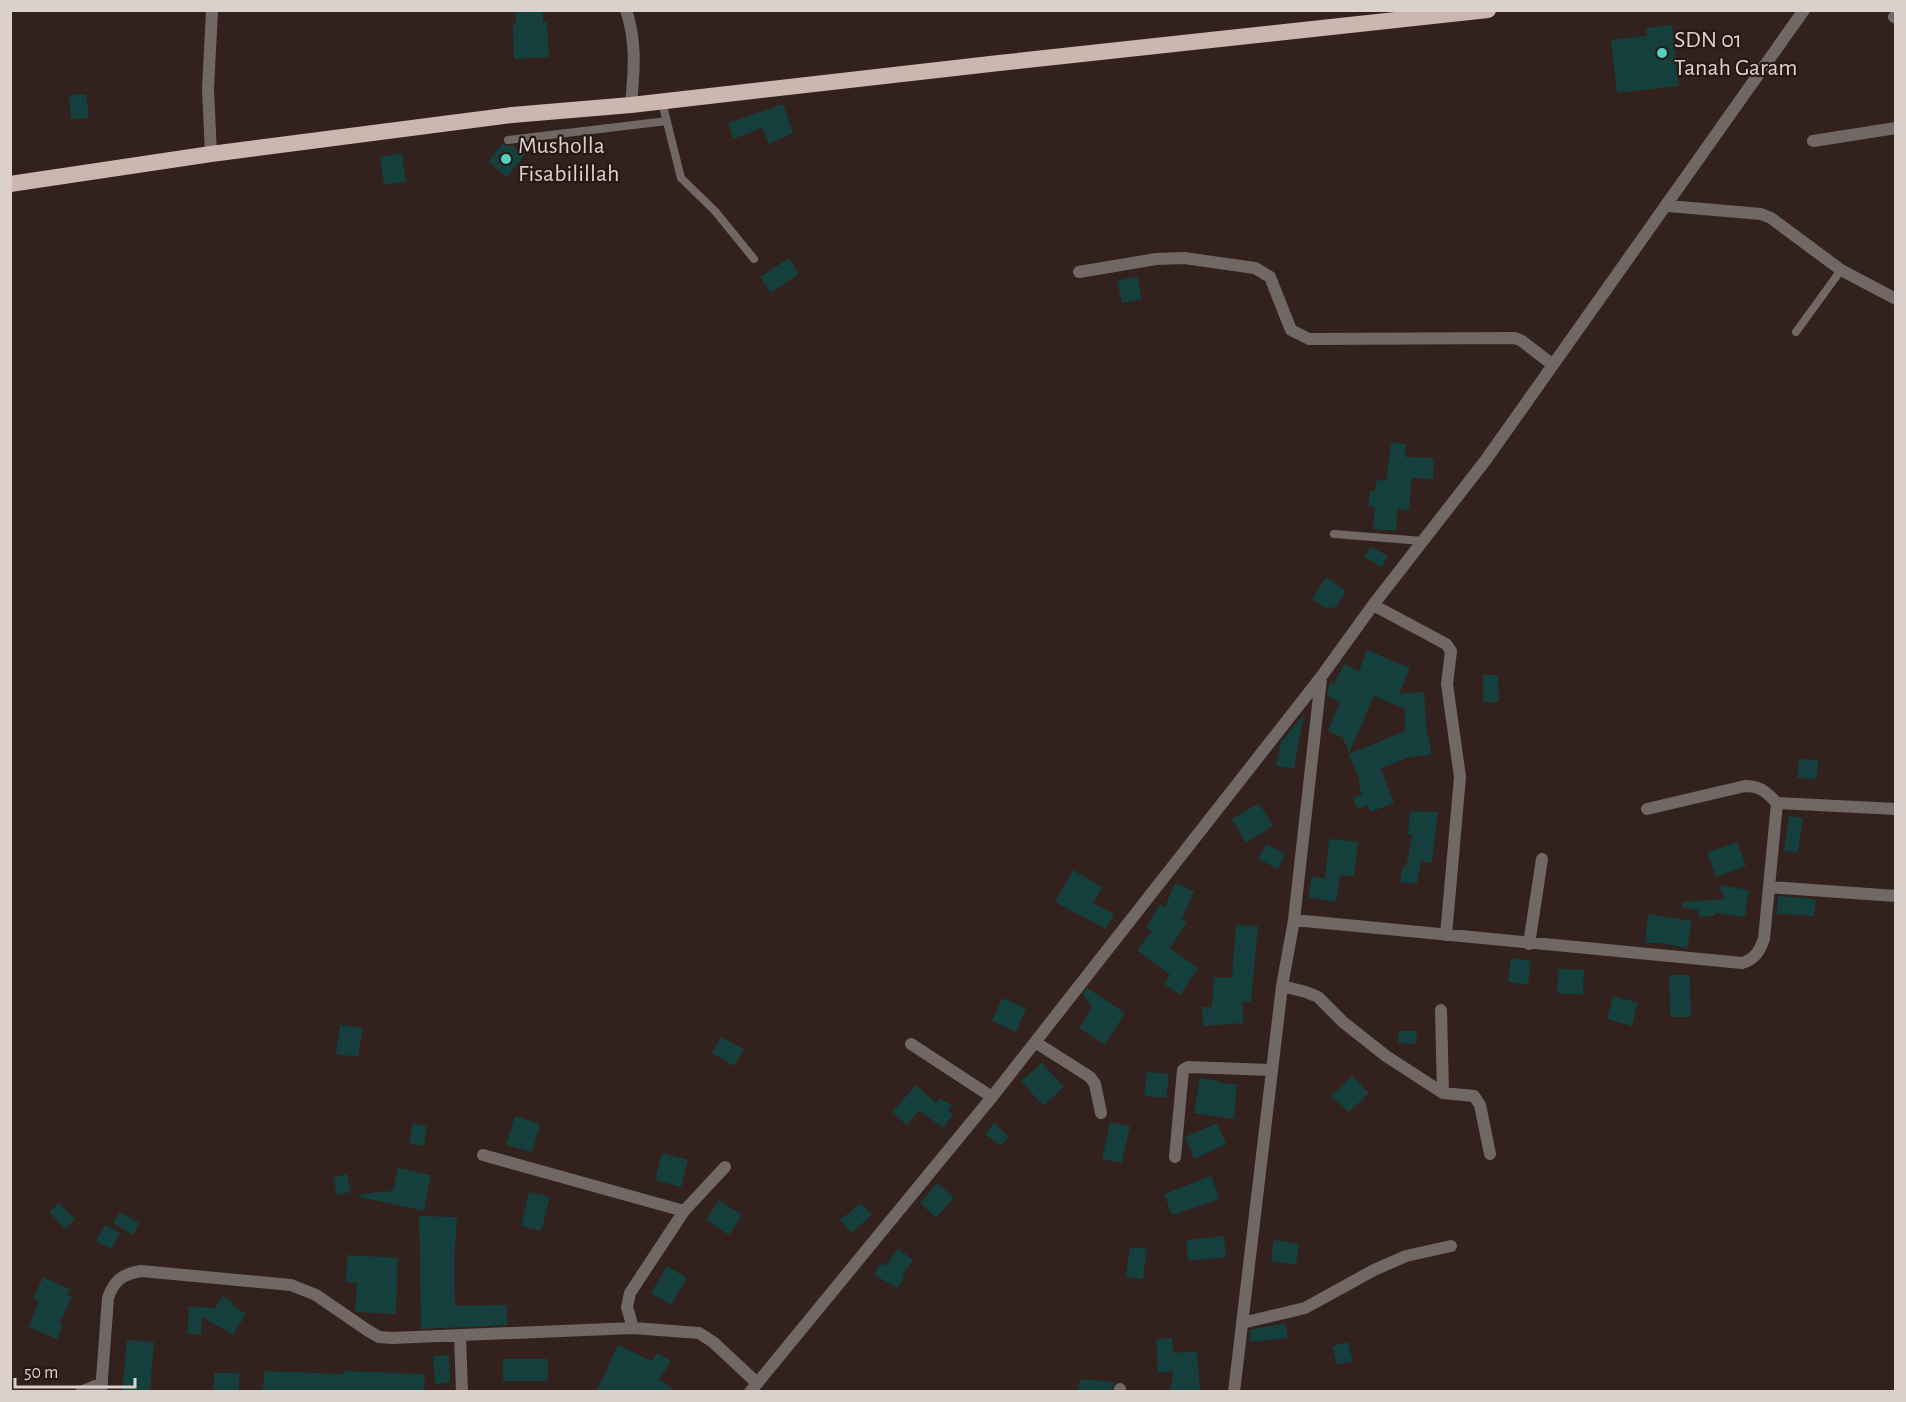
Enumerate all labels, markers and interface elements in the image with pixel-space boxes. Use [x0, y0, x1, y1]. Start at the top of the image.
place label: SDN 01 Tanah Garam [1674, 28, 1798, 80]
marker: SDN 01 Tanah Garam [1655, 46, 1669, 60]
place label: Musholla Fisabilillah [518, 134, 620, 186]
marker: Musholla Fisabilillah [499, 152, 513, 166]
scale bar [15, 1351, 135, 1389]
text: 50 m [24, 1364, 58, 1382]

